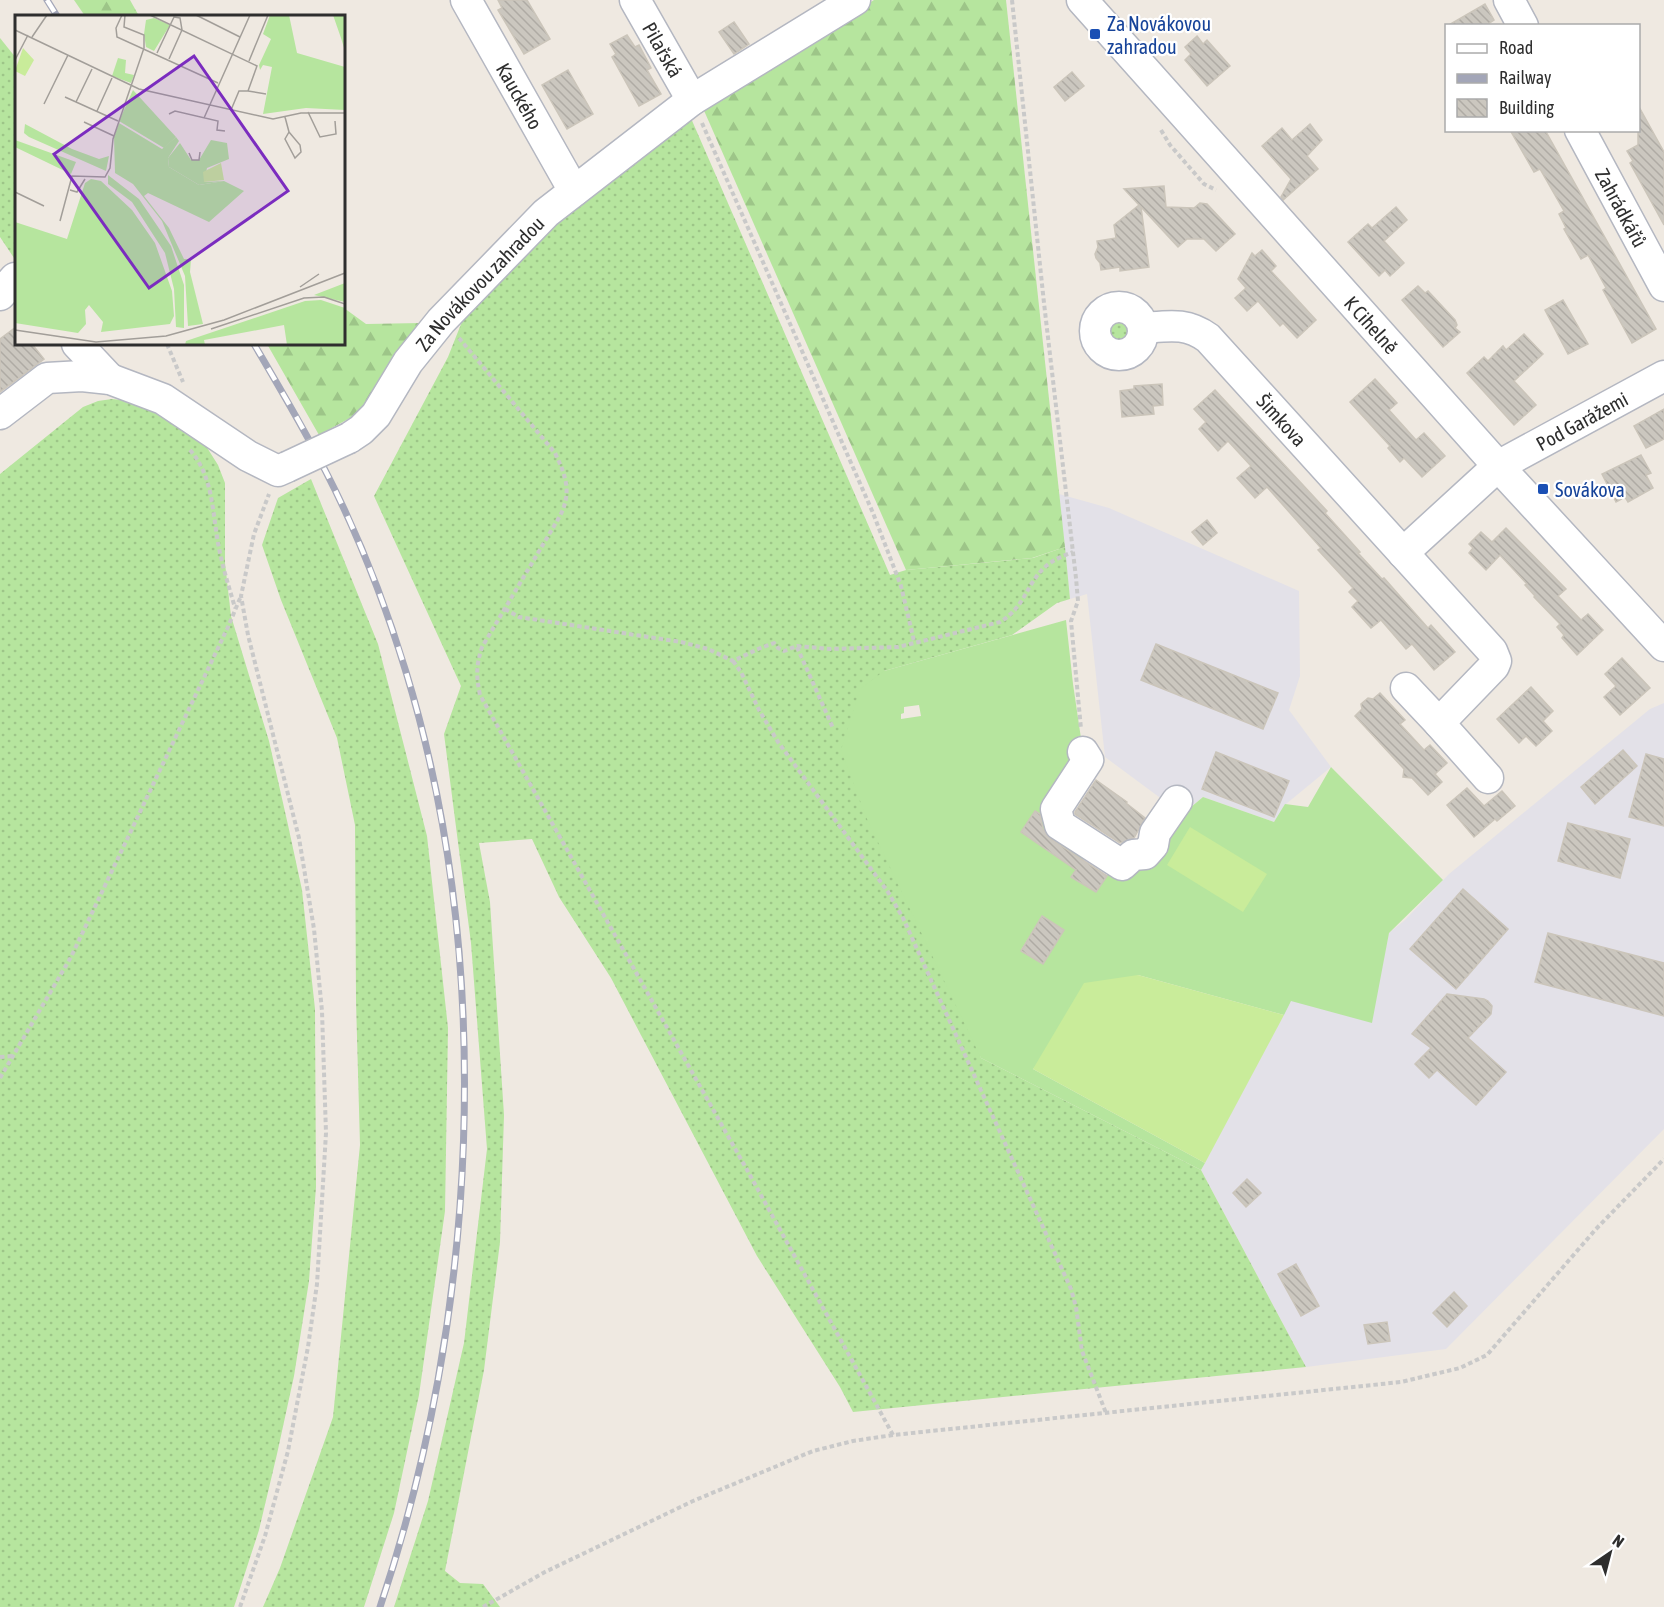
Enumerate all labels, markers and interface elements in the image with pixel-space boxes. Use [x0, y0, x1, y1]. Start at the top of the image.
place label: Za Novákovou zahradou [1107, 12, 1211, 58]
inset map [15, 15, 345, 345]
street label: Pilařská [638, 18, 688, 81]
legend [1445, 24, 1640, 132]
marker: Za Novákovou zahradou [1088, 27, 1102, 41]
text: Road [1499, 37, 1533, 58]
street label: Kauckého [492, 59, 548, 133]
text: Railway [1499, 67, 1551, 88]
text: Building [1499, 97, 1554, 118]
street label: Zahrádkářů [1591, 164, 1652, 251]
street label: Za Novákovou zahradou [410, 211, 548, 355]
street label: K Cihelně [1340, 291, 1403, 358]
street label: Pod Garážemi [1532, 386, 1632, 455]
street label: Šimkova [1253, 389, 1312, 451]
place label: Sovákova [1555, 478, 1625, 501]
marker: Sovákova [1536, 482, 1550, 496]
north arrow [1580, 1523, 1640, 1583]
text: N [1610, 1531, 1628, 1551]

